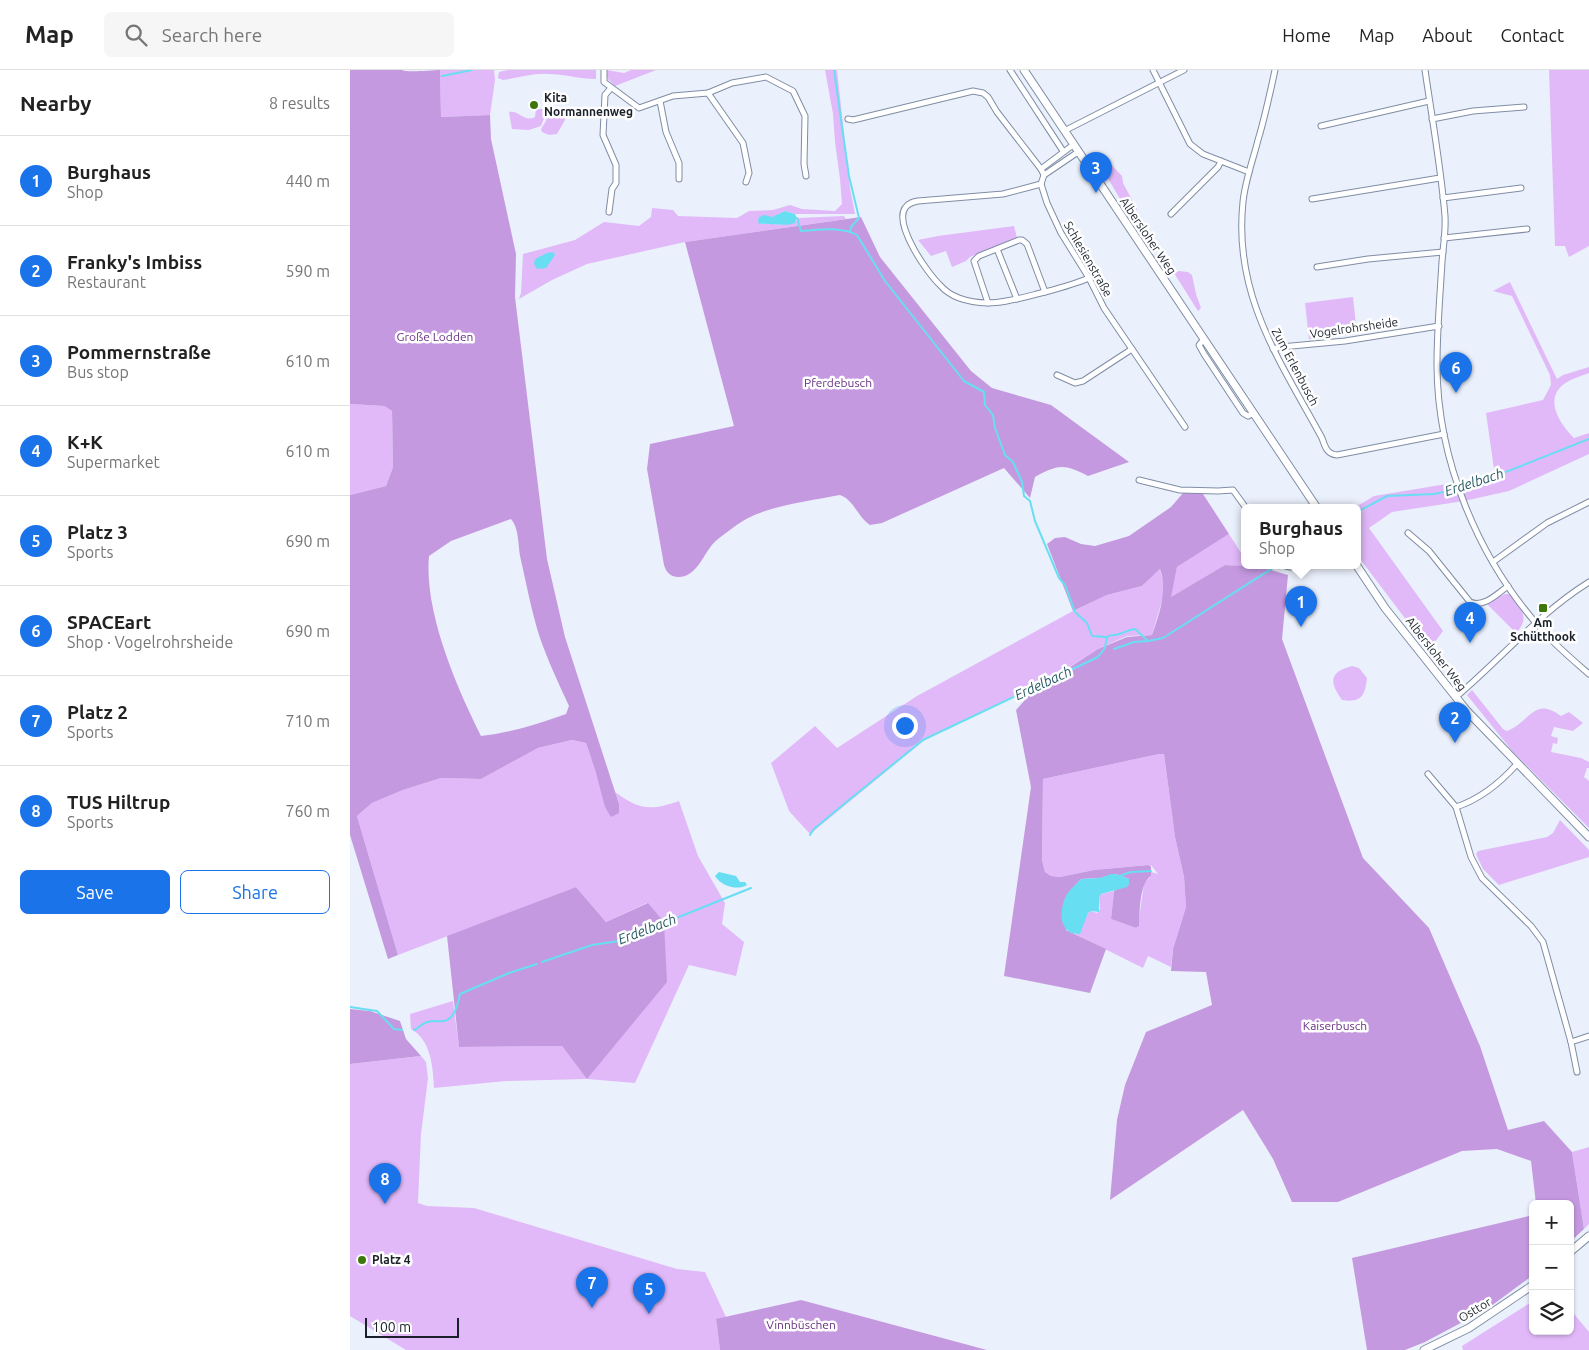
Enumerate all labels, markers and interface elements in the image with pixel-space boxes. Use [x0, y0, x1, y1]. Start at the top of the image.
search box [104, 12, 454, 57]
text: Map [25, 21, 74, 48]
icon: search [122, 21, 150, 49]
text: Search here [162, 24, 262, 46]
text: Home [1282, 25, 1331, 45]
text: Map [1359, 25, 1394, 45]
text: About [1422, 25, 1472, 45]
text: Contact [1500, 25, 1564, 45]
text: Nearby [20, 91, 91, 115]
place label: Kita Normannenweg [544, 91, 633, 118]
text: 8 results [269, 94, 330, 112]
marker: Kita Normannenweg [528, 99, 540, 111]
pin: 3 [1080, 152, 1112, 193]
text: Burghaus [67, 161, 151, 183]
text: 1 [31, 172, 41, 190]
text: 440 m [285, 172, 330, 190]
text: Shop [67, 183, 103, 201]
street label: Albersloher Weg [1118, 195, 1179, 277]
street label: Schlesienstraße [1062, 219, 1115, 299]
text: Franky's Imbiss [67, 251, 202, 273]
text: 2 [31, 262, 41, 280]
text: 590 m [285, 262, 330, 280]
text: Restaurant [67, 273, 146, 291]
street label: Vogelrohrsheide [1309, 315, 1399, 340]
street label: Zum Erlenbusch [1269, 326, 1321, 408]
park label: Große Lodden [397, 330, 473, 343]
text: Pommernstraße [67, 341, 211, 363]
text: 3 [31, 352, 41, 370]
text: 610 m [285, 352, 330, 370]
pin: 6 [1440, 352, 1472, 393]
text: Bus stop [67, 363, 129, 381]
park label: Pferdebusch [804, 376, 872, 389]
text: K+K [67, 431, 103, 453]
text: 4 [31, 442, 41, 460]
text: 610 m [285, 442, 330, 460]
text: Supermarket [67, 453, 160, 471]
water label: Erdelbach [1442, 465, 1506, 499]
popup [1241, 504, 1361, 569]
text: Burghaus [1259, 517, 1343, 539]
text: Platz 3 [67, 521, 128, 543]
text: 5 [31, 532, 41, 550]
text: 690 m [285, 532, 330, 550]
text: Shop [1259, 539, 1295, 557]
text: Sports [67, 543, 113, 561]
pin: 1 [1285, 586, 1317, 627]
pin: 4 [1454, 602, 1486, 643]
marker: Am Schütthook [1537, 602, 1549, 614]
text: SPACEart [67, 611, 151, 633]
street label: Albersloher Weg [1404, 614, 1469, 693]
place label: Am Schütthook [1510, 616, 1576, 643]
text: 6 [31, 622, 41, 640]
text: 690 m [285, 622, 330, 640]
text: Shop · Vogelrohrsheide [67, 633, 233, 651]
water label: Erdelbach [1012, 663, 1074, 703]
text: Platz 2 [67, 701, 128, 723]
pin: 2 [1439, 702, 1471, 743]
text: 7 [31, 712, 41, 730]
text: 710 m [285, 712, 330, 730]
your location [892, 713, 918, 739]
text: Sports [67, 723, 113, 741]
text: TUS Hiltrup [67, 791, 170, 813]
text: 8 [31, 802, 41, 820]
text: 760 m [285, 802, 330, 820]
text: Sports [67, 813, 113, 831]
button: Save [20, 870, 170, 914]
button: Share [180, 870, 330, 914]
water label: Erdelbach [616, 911, 678, 947]
park label: Kaiserbusch [1303, 1019, 1367, 1032]
pin: 8 [369, 1163, 401, 1204]
map controls [1529, 1200, 1574, 1335]
button: + [1529, 1200, 1574, 1245]
button: − [1529, 1245, 1574, 1290]
place label: Platz 4 [372, 1253, 411, 1266]
marker: Platz 4 [356, 1254, 368, 1266]
pin: 7 [576, 1267, 608, 1308]
pin: 5 [633, 1273, 665, 1314]
button: layers [1529, 1290, 1574, 1335]
street label: Osttor [1456, 1295, 1494, 1324]
scale bar [365, 1315, 459, 1338]
park label: Vinnbüschen [766, 1318, 836, 1331]
text: 100 m [372, 1319, 411, 1335]

